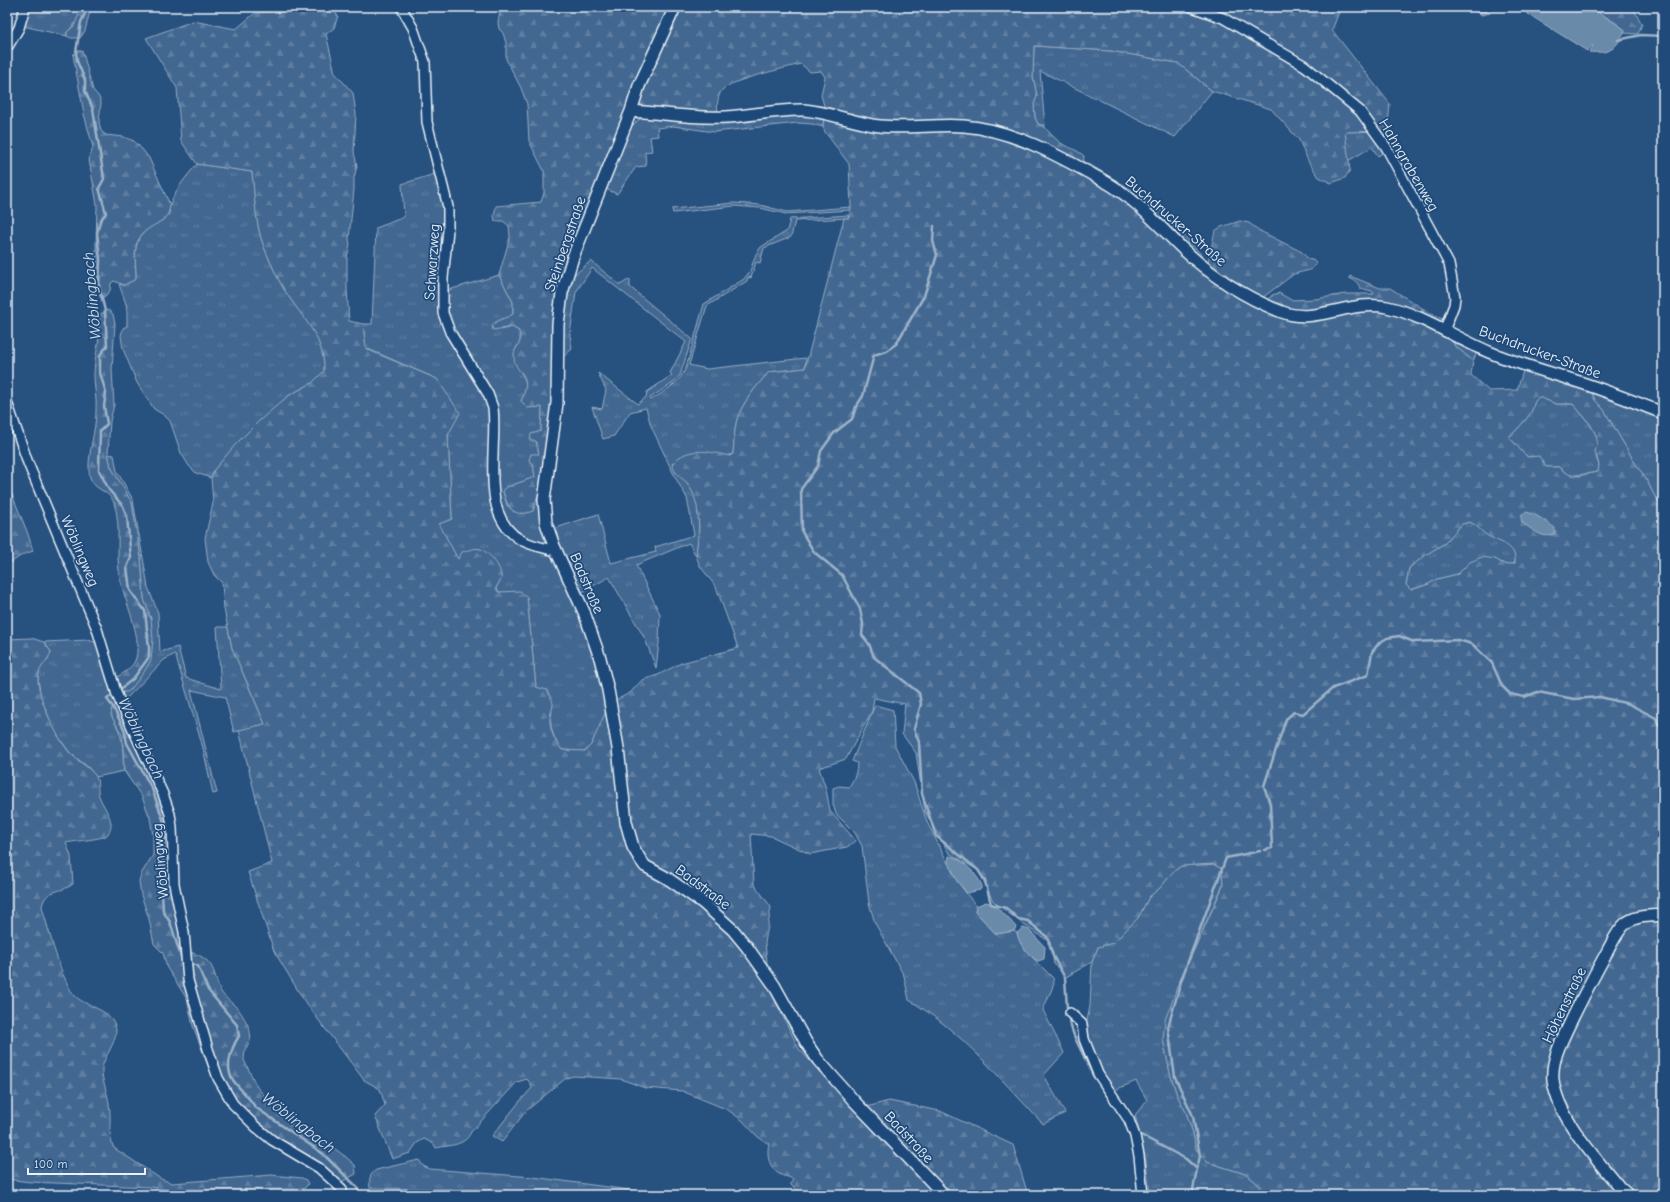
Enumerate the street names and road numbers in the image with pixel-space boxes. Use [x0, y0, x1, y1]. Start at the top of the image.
street label: Hahngrabenweg [1375, 115, 1443, 215]
street label: Buchdrucker-Straße [1122, 172, 1231, 270]
street label: Steinbergstraße [540, 193, 590, 294]
street label: Schwarzweg [420, 223, 444, 301]
street label: Buchdrucker-Straße [1477, 322, 1604, 383]
street label: Wöblingweg [57, 513, 103, 589]
street label: Badstraße [566, 550, 608, 617]
street label: Wöblingweg [148, 823, 172, 899]
street label: Badstraße [672, 860, 734, 914]
street label: Höhenstraße [1538, 964, 1590, 1046]
street label: Badstraße [880, 1107, 938, 1167]

